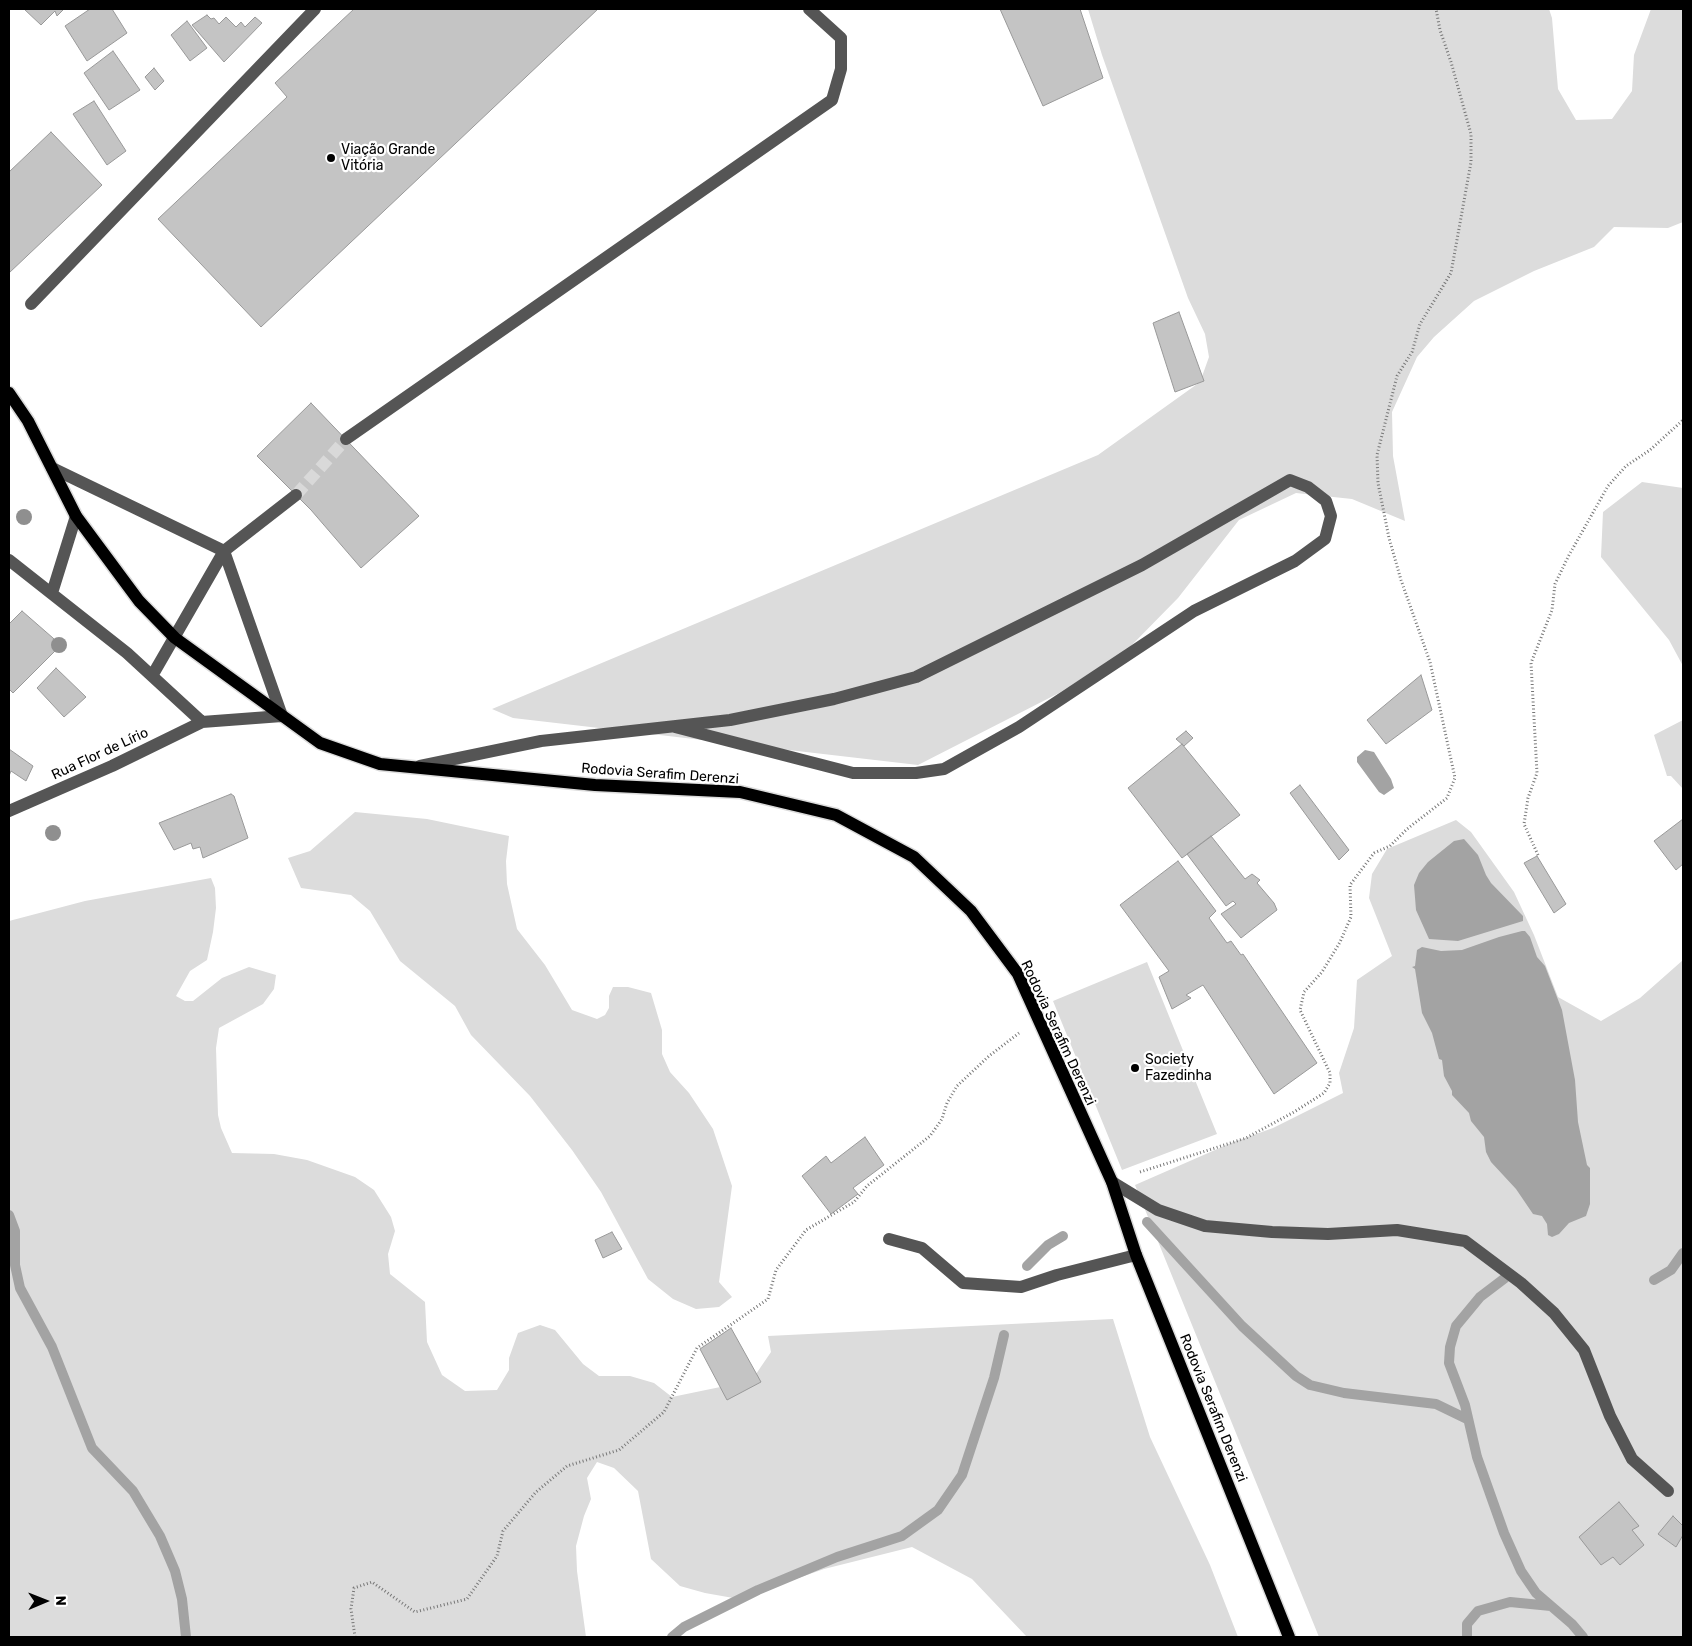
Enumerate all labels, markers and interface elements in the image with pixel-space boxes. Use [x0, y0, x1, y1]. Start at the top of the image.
place label: Viação Grande Vitória [341, 142, 435, 174]
marker: Viação Grande Vitória [325, 152, 337, 164]
street label: Rua Flor de Lírio [49, 724, 151, 784]
street label: Rodovia Serafim Derenzi [581, 760, 739, 788]
street label: Rodovia Serafim Derenzi [1017, 958, 1099, 1108]
place label: Society Fazedinha [1145, 1052, 1212, 1084]
marker: Society Fazedinha [1129, 1062, 1141, 1074]
street label: Rodovia Serafim Derenzi [1176, 1332, 1250, 1484]
north arrow [20, 1576, 70, 1626]
text: N [52, 1596, 69, 1606]

